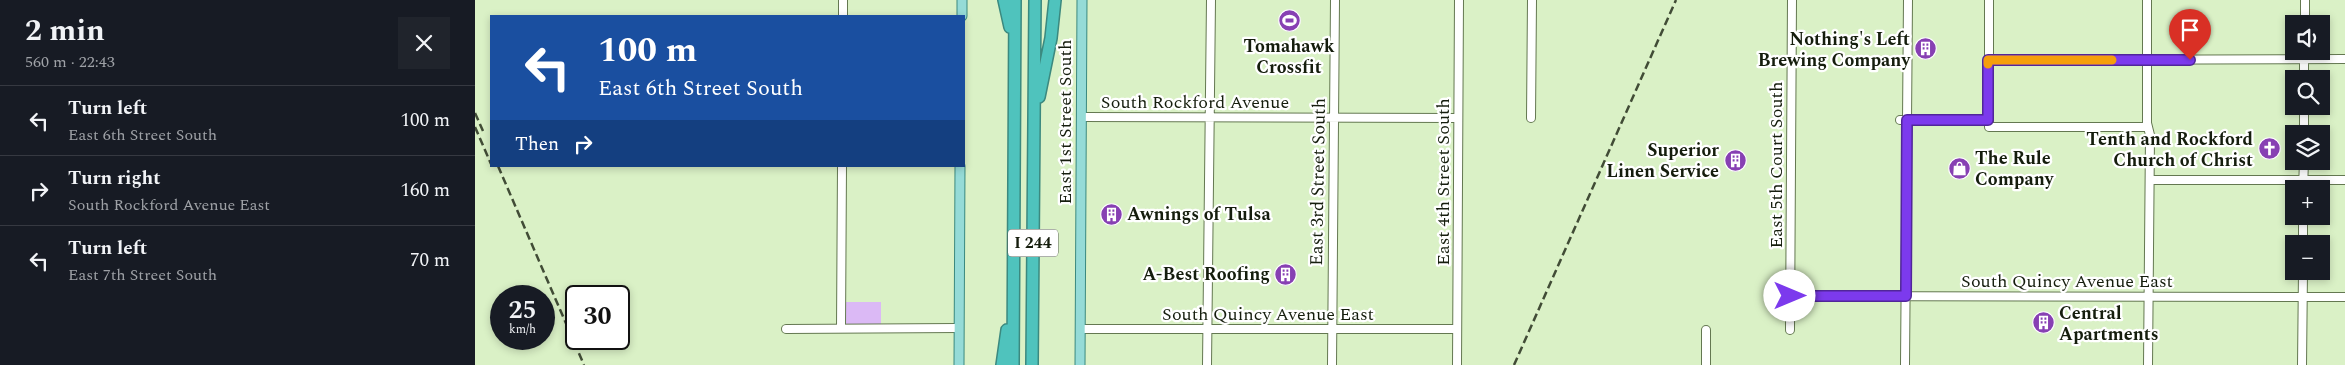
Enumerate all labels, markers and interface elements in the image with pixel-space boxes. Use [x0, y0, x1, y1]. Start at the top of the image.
text: 2 min [25, 8, 105, 54]
sports icon: Tomahawk Crossfit [1277, 9, 1301, 33]
pin [2169, 9, 2211, 60]
map controls [2285, 15, 2330, 280]
button: sound [2285, 15, 2330, 60]
icon: arrive [2176, 16, 2204, 44]
button: close [398, 17, 450, 69]
text: 100 m [598, 24, 697, 77]
place label: Nothing's Left Brewing Company [1758, 26, 1911, 74]
place label: Tomahawk Crossfit [1243, 33, 1335, 81]
icon: left [515, 35, 580, 100]
building icon: Nothing's Left Brewing Company [1914, 37, 1938, 61]
street label: East 1st Street South [1052, 40, 1079, 204]
text: 560 m · 22:43 [25, 50, 115, 74]
button: search [2285, 70, 2330, 115]
text: East 6th Street South [598, 72, 803, 105]
street label: East 5th Court South [1763, 82, 1790, 248]
street label: South Rockford Avenue [1101, 89, 1289, 116]
text: Turn left [68, 94, 147, 123]
street label: East 3rd Street South [1303, 98, 1333, 266]
street label: East 4th Street South [1430, 98, 1457, 266]
text: 100 m [400, 106, 450, 135]
icon: left [25, 107, 53, 135]
text: East 6th Street South [68, 123, 217, 147]
button: layers [2285, 125, 2330, 170]
place label: Tenth and Rockford Church of Christ [2086, 126, 2253, 174]
text: Then [515, 130, 559, 159]
icon: right [569, 130, 597, 158]
place label: Superior Linen Service [1606, 137, 1719, 185]
church icon: Tenth and Rockford Church of Christ [2257, 137, 2281, 161]
place label: The Rule Company [1975, 145, 2055, 193]
building icon: Superior Linen Service [1723, 148, 1747, 172]
shop icon: The Rule Company [1947, 156, 1971, 180]
text: Turn right [68, 164, 161, 193]
text: 160 m [400, 176, 450, 205]
icon: right [25, 177, 53, 205]
button: + [2285, 180, 2330, 225]
text: South Rockford Avenue East [68, 193, 270, 217]
place label: Awnings of Tulsa [1127, 201, 1271, 228]
building icon: Awnings of Tulsa [1099, 202, 1123, 226]
road number: I 244 [1008, 230, 1058, 256]
text: Turn left [68, 234, 147, 263]
button: − [2285, 235, 2330, 280]
text: 70 m [410, 246, 450, 275]
icon: left [25, 247, 53, 275]
place label: A-Best Roofing [1142, 261, 1270, 288]
building icon: A-Best Roofing [1274, 262, 1298, 286]
text: East 7th Street South [68, 263, 217, 287]
street label: South Quincy Avenue East [1961, 268, 2173, 295]
position arrow [1763, 269, 1815, 321]
speed limit sign: 30 [565, 285, 630, 350]
text: 25 [508, 292, 537, 330]
place label: Central Apartments [2059, 300, 2159, 348]
street label: South Quincy Avenue East [1162, 301, 1374, 328]
building icon: Central Apartments [2031, 311, 2055, 335]
text: km/h [509, 320, 536, 339]

